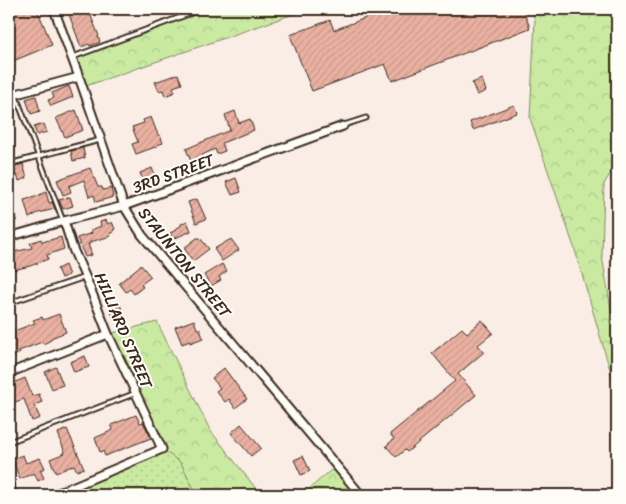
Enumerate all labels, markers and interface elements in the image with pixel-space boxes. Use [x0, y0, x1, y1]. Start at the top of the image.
street label: 3RD STREET [128, 145, 219, 202]
street label: STAUNTON STREET [130, 200, 239, 325]
street label: HILLIARD STREET [86, 267, 162, 394]

